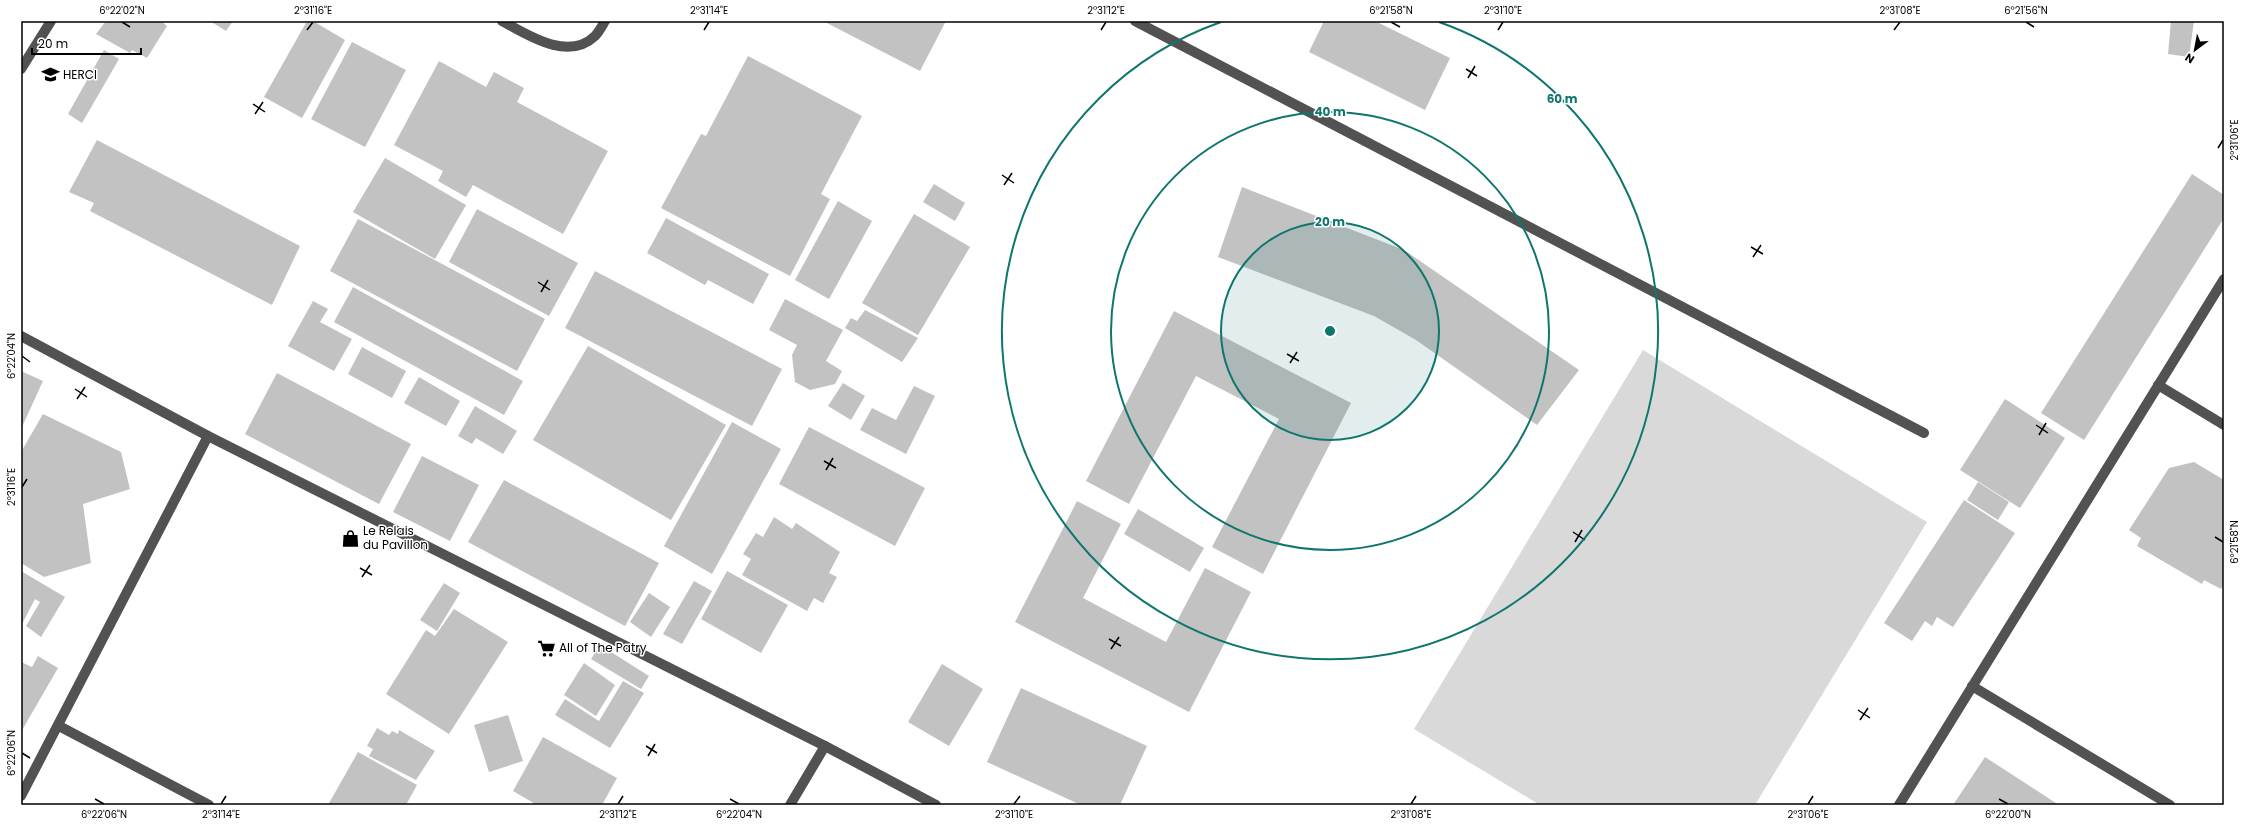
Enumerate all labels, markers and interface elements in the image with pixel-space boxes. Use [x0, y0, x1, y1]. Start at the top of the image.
text: 6°22'02"N [99, 3, 145, 18]
text: 2°31'16"E [294, 3, 332, 18]
text: 2°31'14"E [690, 3, 728, 18]
text: 2°31'12"E [1087, 3, 1125, 18]
text: 6°21'58"N [1369, 3, 1413, 18]
text: 2°31'10"E [1484, 3, 1522, 18]
text: 2°31'08"E [1879, 3, 1921, 18]
text: 6°21'56"N [2004, 3, 2048, 18]
scale bar [32, 30, 141, 56]
north arrow [2175, 30, 2215, 70]
text: 20 m [38, 35, 68, 52]
text: N [2182, 50, 2197, 67]
school or university icon: HERCI [40, 65, 60, 85]
place label: HERCI [63, 66, 97, 83]
text: 60 m [1547, 90, 1578, 107]
text: 40 m [1314, 103, 1346, 120]
text: 2°31'06"E [2227, 119, 2242, 161]
text: 20 m [1315, 213, 1345, 230]
centre of rings [1323, 324, 1337, 338]
text: 6°22'04"N [4, 333, 19, 379]
text: 2°31'16"E [4, 468, 19, 506]
text: 6°21'58"N [2227, 520, 2242, 564]
place label: Le Relais du Pavillon [363, 522, 428, 553]
shop icon: Le Relais du Pavillon [340, 528, 360, 548]
supermarket icon: All of The Patry [536, 638, 556, 658]
place label: All of The Patry [559, 639, 647, 656]
text: 6°22'06"N [4, 730, 19, 776]
text: 6°22'06"N [81, 807, 127, 822]
text: 2°31'14"E [202, 807, 240, 822]
text: 2°31'12"E [599, 807, 637, 822]
text: 6°22'04"N [716, 807, 762, 822]
text: 2°31'10"E [995, 807, 1033, 822]
text: 2°31'08"E [1390, 807, 1432, 822]
text: 2°31'06"E [1787, 807, 1829, 822]
text: 6°22'00"N [1985, 807, 2031, 822]

